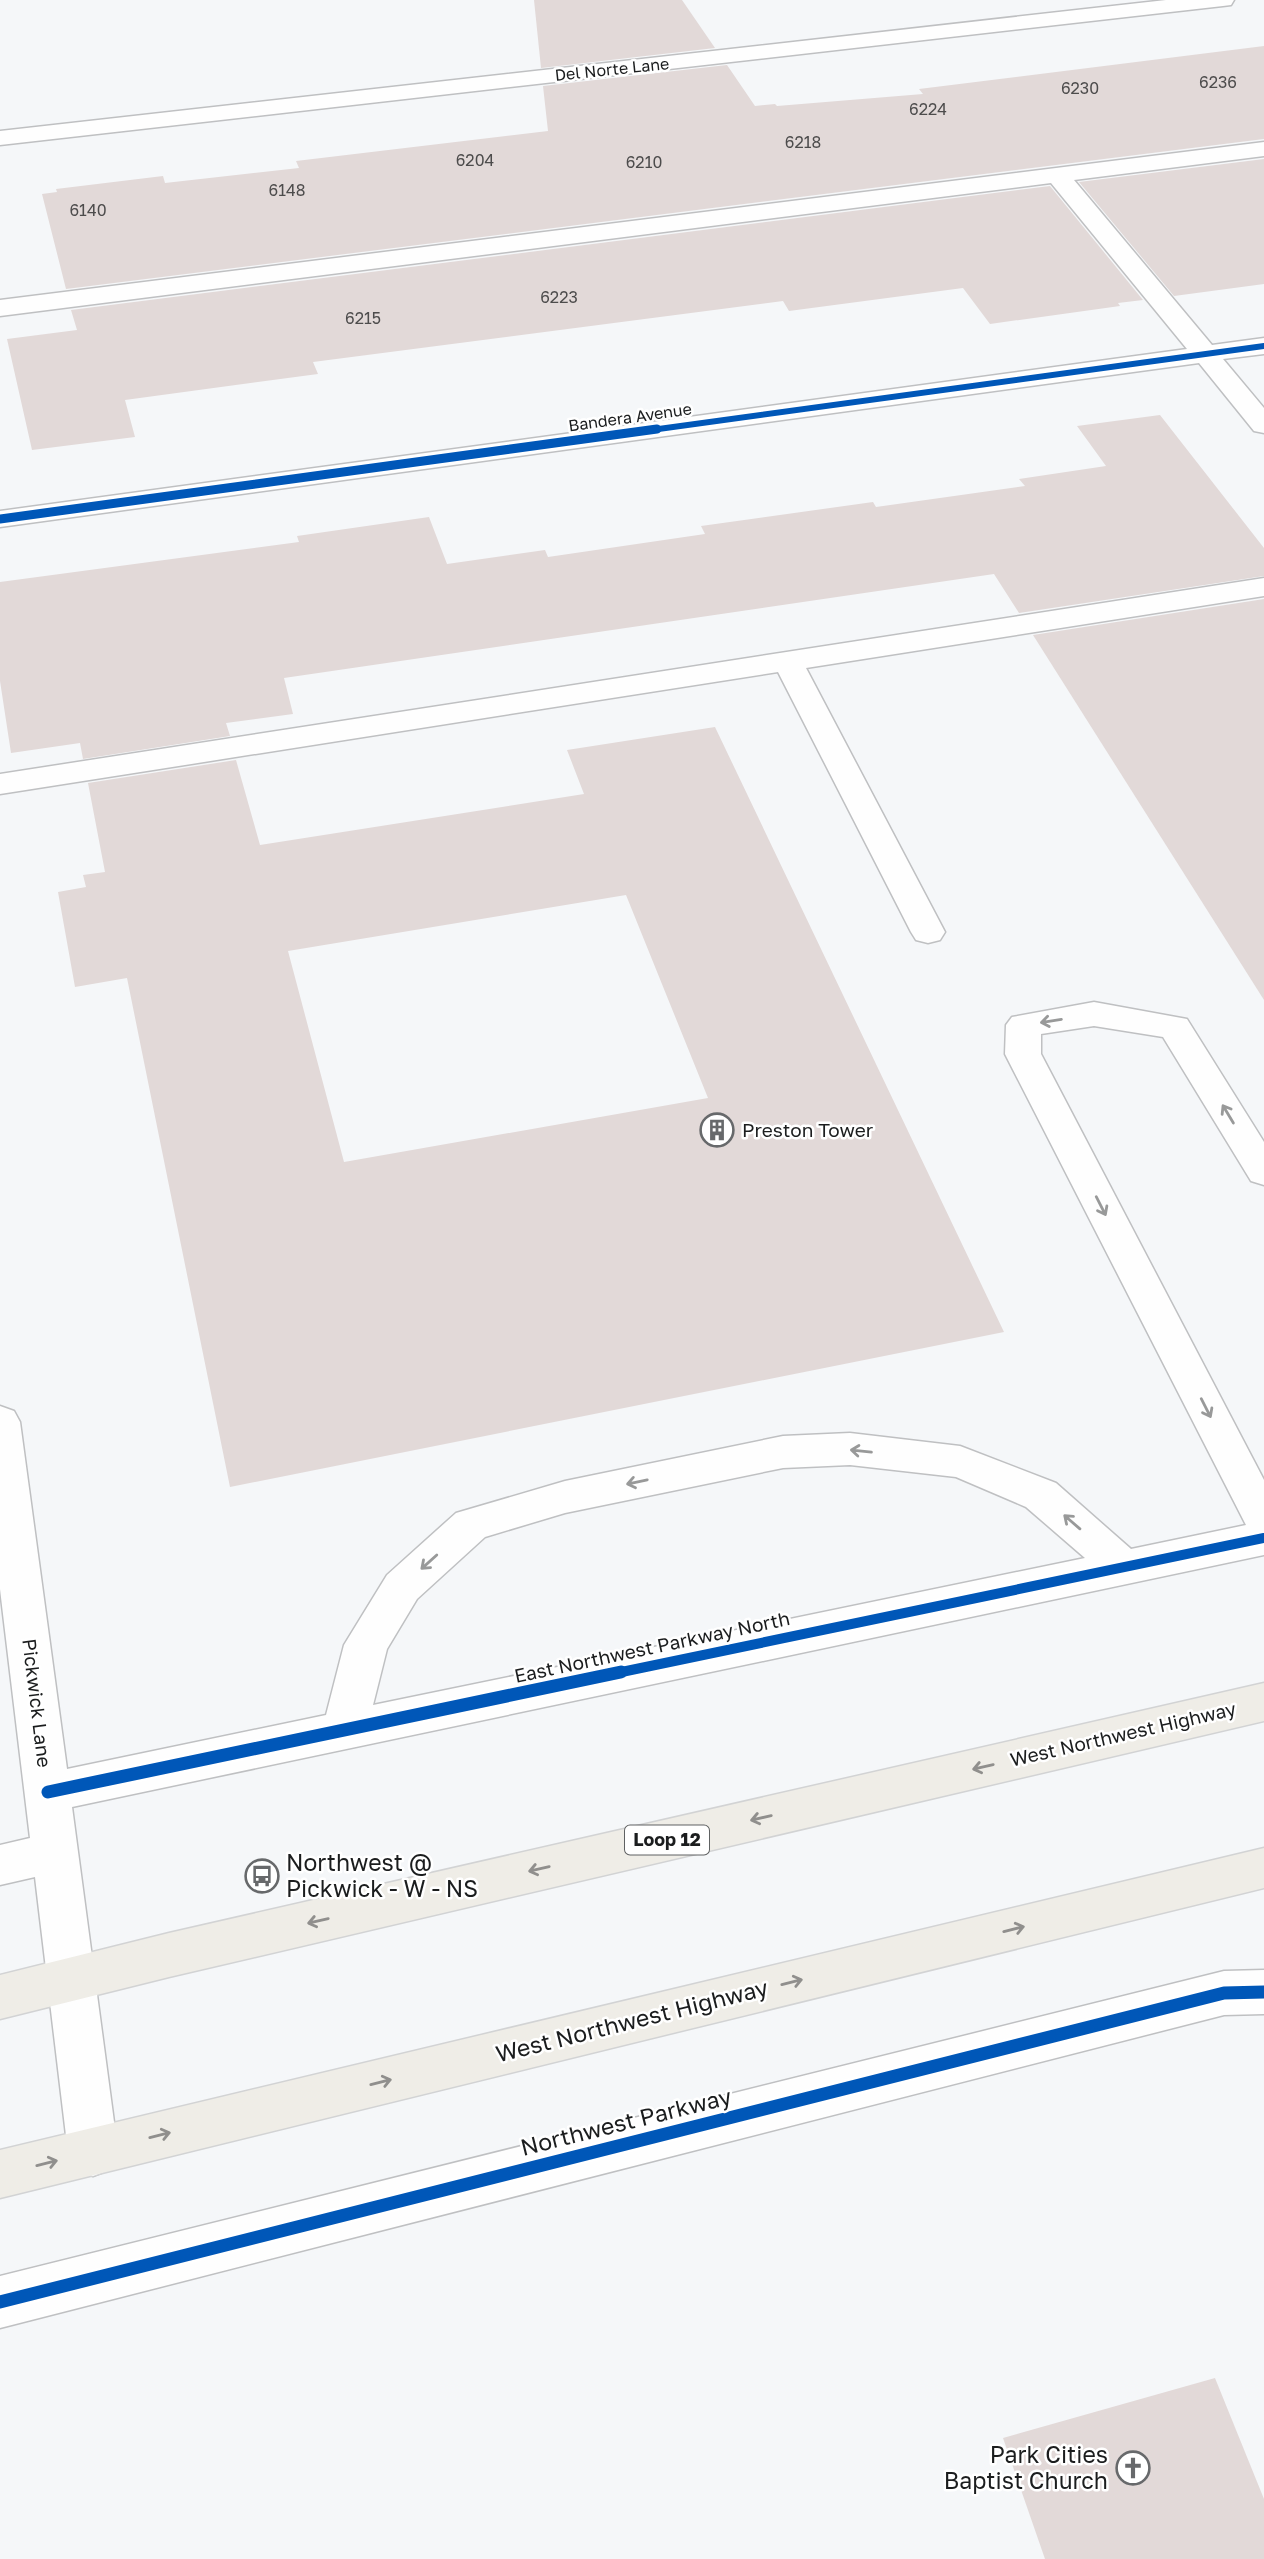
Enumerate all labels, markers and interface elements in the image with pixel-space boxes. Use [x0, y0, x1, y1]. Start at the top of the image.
street label: Del Norte Lane [554, 53, 670, 85]
house number: 6236 [1199, 72, 1237, 92]
house number: 6230 [1061, 78, 1099, 98]
house number: 6224 [909, 99, 947, 119]
house number: 6218 [785, 132, 821, 152]
house number: 6204 [456, 150, 494, 170]
house number: 6210 [626, 152, 662, 172]
house number: 6148 [269, 180, 305, 200]
house number: 6140 [69, 200, 107, 220]
house number: 6223 [540, 287, 578, 307]
house number: 6215 [345, 308, 381, 328]
street label: Bandera Avenue [567, 398, 693, 436]
one-way arrow [1040, 1014, 1063, 1027]
one-way arrow [1221, 1105, 1235, 1125]
building icon: Preston Tower [698, 1111, 736, 1149]
place label: Preston Tower [742, 1118, 874, 1141]
one-way arrow [1095, 1195, 1109, 1215]
one-way arrow [1199, 1397, 1213, 1417]
one-way arrow [850, 1444, 873, 1457]
one-way arrow [626, 1475, 649, 1489]
one-way arrow [1063, 1514, 1081, 1530]
one-way arrow [421, 1554, 439, 1570]
street label: East Northwest Parkway North [512, 1606, 792, 1687]
street label: Pickwick Lane [18, 1637, 57, 1769]
street label: West Northwest Highway [1008, 1696, 1238, 1771]
one-way arrow [972, 1761, 995, 1774]
one-way arrow [750, 1812, 773, 1825]
road number: Loop 12 [625, 1826, 709, 1854]
place label: Northwest @ Pickwick - W - NS [286, 1848, 478, 1902]
bus stop icon: Northwest @ Pickwick - W - NS [243, 1857, 281, 1895]
one-way arrow [528, 1863, 551, 1877]
one-way arrow [307, 1914, 330, 1928]
one-way arrow [1002, 1921, 1024, 1934]
street label: West Northwest Highway [493, 1973, 771, 2067]
one-way arrow [781, 1975, 803, 1988]
one-way arrow [369, 2075, 392, 2088]
street label: Northwest Parkway [517, 2081, 734, 2161]
one-way arrow [148, 2128, 171, 2141]
one-way arrow [35, 2156, 58, 2169]
place label: Park Cities Baptist Church [944, 2440, 1108, 2494]
church icon: Park Cities Baptist Church [1114, 2449, 1152, 2487]

